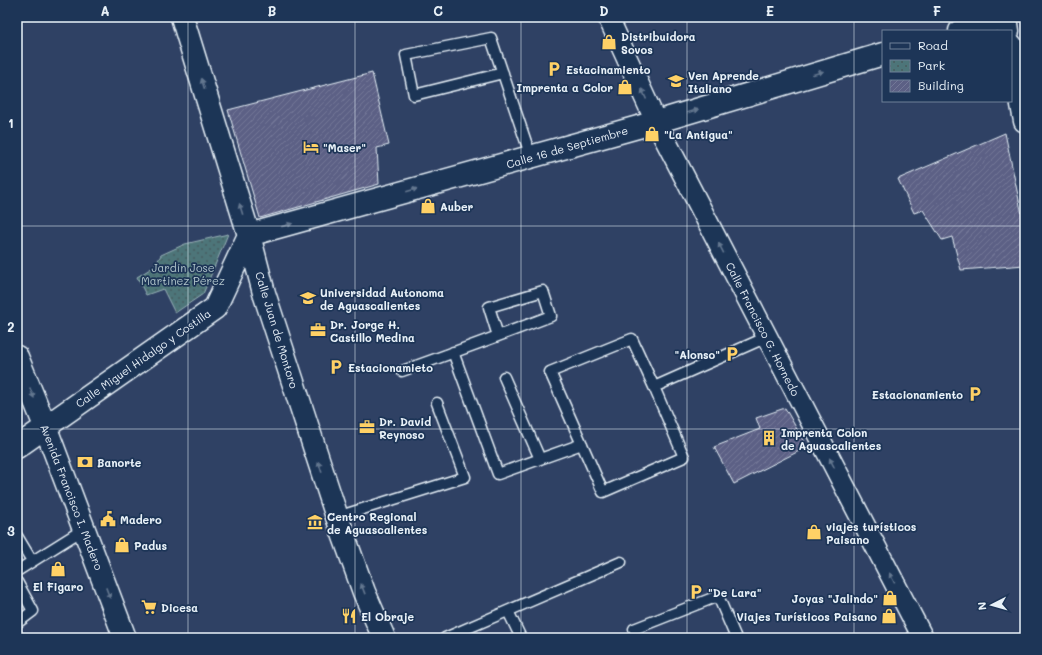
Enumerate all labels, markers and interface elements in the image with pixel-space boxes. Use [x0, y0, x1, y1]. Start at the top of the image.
text: A [100, 2, 110, 19]
text: B [268, 2, 277, 19]
text: C [433, 2, 443, 19]
text: D [599, 2, 609, 19]
text: E [766, 2, 774, 19]
text: F [933, 2, 941, 19]
place label: Distribuidora Sovos [621, 29, 696, 57]
legend [882, 30, 1012, 102]
shop icon: Distribuidora Sovos [600, 33, 618, 51]
text: Road [918, 37, 948, 53]
text: Park [918, 57, 945, 73]
parking icon: Estacinamiento [545, 60, 563, 78]
place label: Estacinamiento [566, 62, 651, 77]
place label: Ven Aprende Italiano [688, 68, 759, 96]
one-way arrow [812, 70, 824, 76]
school or university icon: Ven Aprende Italiano [667, 72, 685, 90]
text: Building [918, 77, 964, 93]
one-way arrow [200, 78, 206, 90]
shop icon: Imprenta a Color [616, 78, 634, 96]
place label: Imprenta a Color [517, 80, 613, 95]
one-way arrow [641, 89, 647, 100]
one-way arrow [688, 108, 700, 114]
text: 1 [8, 114, 14, 131]
street label: Calle 16 de Septiembre [504, 122, 630, 172]
shop icon: "La Antigua" [643, 125, 661, 143]
place label: "La Antigua" [664, 127, 733, 142]
hotel icon: "Maser" [302, 138, 320, 156]
place label: "Maser" [323, 140, 366, 155]
one-way arrow [406, 187, 418, 193]
shop icon: Auber [419, 197, 437, 215]
place label: Auber [440, 199, 474, 214]
one-way arrow [238, 202, 244, 214]
one-way arrow [281, 222, 293, 228]
one-way arrow [718, 242, 724, 254]
park label: Jardín Jose Martinez Pérez [141, 260, 225, 288]
street label: Calle Francisco G. Hornedo [723, 260, 804, 399]
street label: Calle Juan de Montoro [252, 270, 302, 391]
place label: Universidad Autonoma de Aguascalientes [320, 285, 444, 313]
school or university icon: Universidad Autonoma de Aguascalientes [299, 289, 317, 307]
street label: Calle Miguel Hidalgo y Costilla [72, 305, 214, 411]
place label: Dr. Jorge H. Castillo Medina [330, 317, 415, 345]
text: 2 [7, 318, 15, 335]
office icon: Dr. Jorge H. Castillo Medina [309, 321, 327, 339]
parking icon: "Alonso" [723, 345, 741, 363]
place label: "Alonso" [674, 347, 720, 362]
parking icon: Estacionamieto [327, 358, 345, 376]
place label: Estacionamieto [348, 360, 433, 375]
parking icon: Estacionamiento [966, 385, 984, 403]
one-way arrow [29, 387, 35, 399]
place label: Estacionamiento [872, 387, 963, 402]
place label: Dr. David Reynoso [379, 414, 431, 442]
office icon: Dr. David Reynoso [358, 418, 376, 436]
street label: Avenida Francisco I. Madero [37, 422, 107, 573]
place label: Imprenta Colon de Aguascalientes [781, 425, 882, 453]
building icon: Imprenta Colon de Aguascalientes [760, 429, 778, 447]
bank icon: Banorte [76, 453, 94, 471]
place label: Banorte [97, 455, 142, 470]
one-way arrow [829, 457, 836, 469]
one-way arrow [317, 460, 323, 472]
place label: Centro Regional de Aguascalientes [327, 509, 428, 537]
public building icon: Madero [99, 510, 117, 528]
place label: Madero [120, 512, 162, 527]
museum icon: Centro Regional de Aguascalientes [306, 513, 324, 531]
place label: viajes turísticos Paisano [826, 519, 917, 547]
text: 3 [7, 522, 15, 539]
shop icon: viajes turísticos Paisano [805, 523, 823, 541]
shop icon: Padus [113, 536, 131, 554]
place label: Padus [134, 538, 168, 553]
shop icon: El Figaro [49, 560, 67, 578]
one-way arrow [889, 573, 895, 584]
place label: El Figaro [33, 579, 84, 594]
one-way arrow [360, 583, 366, 595]
parking icon: "De Lara" [687, 583, 705, 601]
place label: "De Lara" [708, 585, 762, 600]
north arrow [972, 585, 1012, 625]
one-way arrow [105, 587, 111, 599]
shop icon: Joyas "Jalindo" [881, 589, 899, 607]
place label: Joyas "Jalindo" [792, 591, 878, 606]
supermarket icon: Dicesa [140, 598, 158, 616]
place label: Dicesa [161, 600, 198, 615]
text: N [974, 601, 989, 611]
restaurant icon: El Obraje [340, 607, 358, 625]
shop icon: Viajes Turísticos Paisano [880, 607, 898, 625]
place label: El Obraje [361, 609, 415, 624]
place label: Viajes Turísticos Paisano [736, 609, 877, 624]

